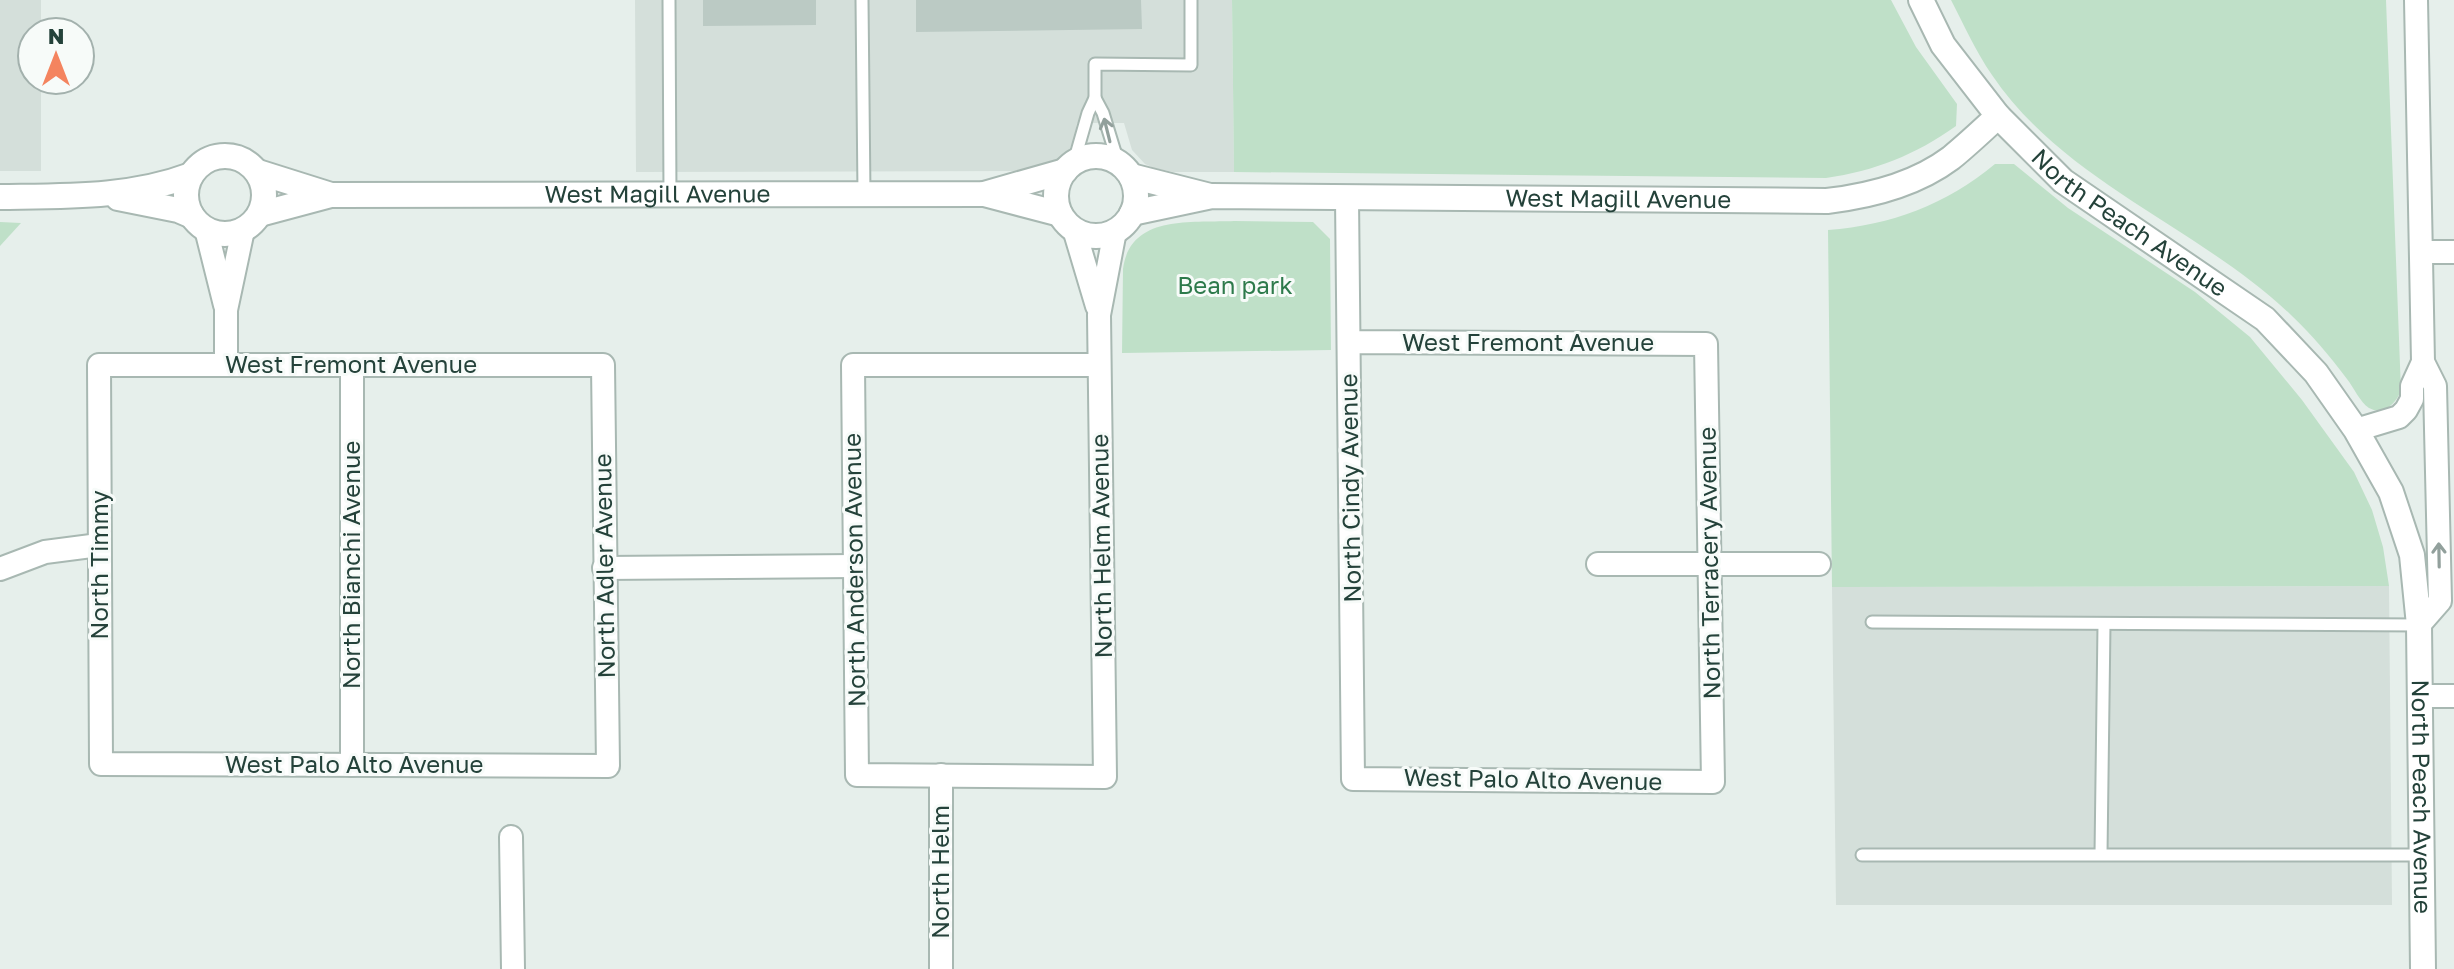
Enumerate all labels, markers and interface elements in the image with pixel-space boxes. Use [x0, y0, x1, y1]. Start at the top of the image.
north arrow [16, 16, 96, 96]
text: N [48, 22, 64, 49]
one-way arrow [1099, 117, 1114, 143]
street label: North Peach Avenue [2026, 142, 2233, 302]
street label: West Magill Avenue [545, 178, 770, 208]
street label: West Magill Avenue [1505, 182, 1731, 213]
park label: Bean park [1177, 270, 1293, 299]
street label: West Fremont Avenue [1402, 327, 1654, 356]
street label: West Fremont Avenue [225, 349, 477, 378]
street label: North Cindy Avenue [1333, 373, 1366, 603]
street label: North Terracery Avenue [1692, 426, 1725, 700]
street label: North Anderson Avenue [837, 433, 870, 707]
street label: North Helm Avenue [1084, 433, 1117, 659]
street label: North Bianchi Avenue [336, 441, 365, 689]
street label: North Adler Avenue [587, 453, 620, 679]
street label: North Timmy [84, 490, 113, 640]
one-way arrow [2431, 542, 2446, 569]
street label: North Peach Avenue [2407, 679, 2438, 914]
street label: West Palo Alto Avenue [225, 749, 483, 778]
street label: West Palo Alto Avenue [1403, 762, 1663, 795]
street label: North Helm [925, 805, 954, 939]

